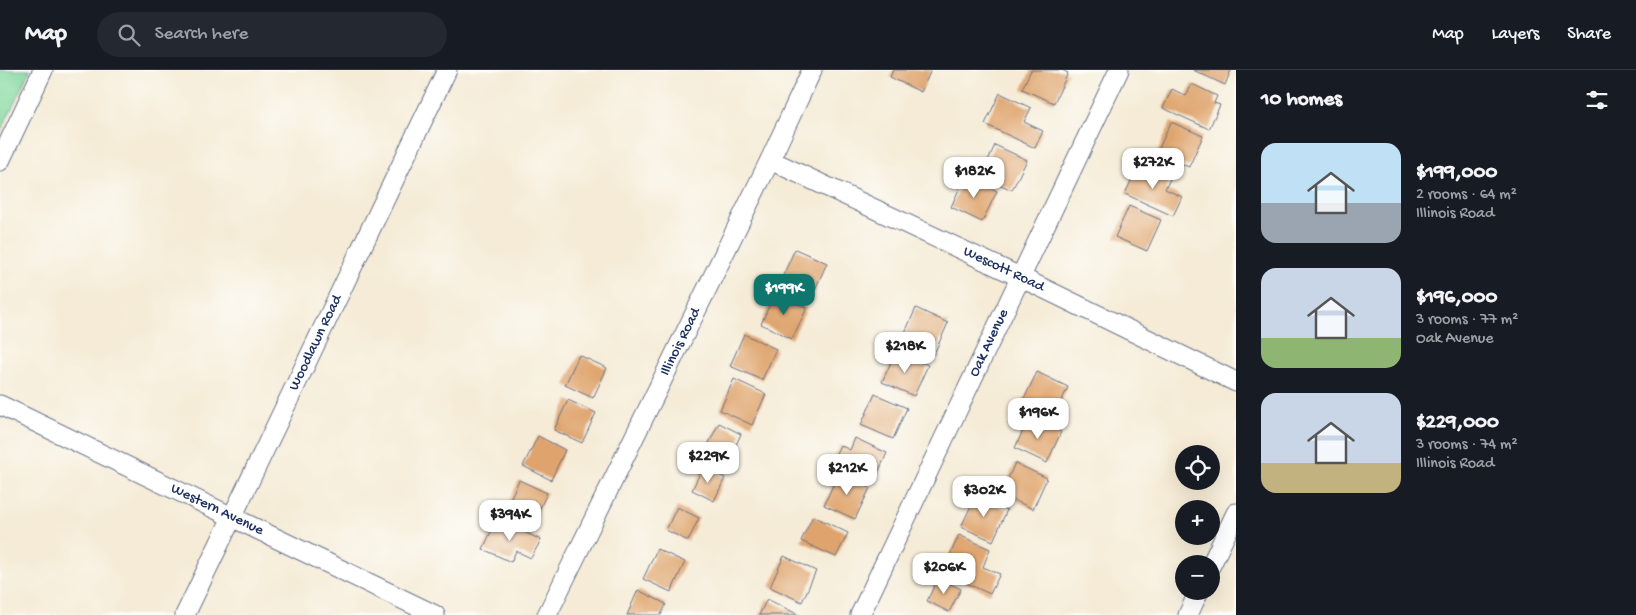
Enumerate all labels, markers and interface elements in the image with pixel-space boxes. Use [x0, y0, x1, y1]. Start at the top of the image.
search box [97, 12, 447, 57]
text: Map [25, 20, 67, 49]
icon: search [115, 21, 143, 49]
text: Search here [155, 23, 248, 46]
text: Map [1432, 24, 1464, 45]
text: Layers [1492, 24, 1539, 45]
text: Share [1567, 24, 1611, 45]
icon: filters [1583, 86, 1611, 114]
text: 10 homes [1261, 88, 1342, 113]
pin: $272K [1118, 148, 1188, 190]
text: $272K [1133, 154, 1173, 173]
pin: $182K [939, 156, 1009, 199]
text: $199,000 [1416, 161, 1497, 186]
text: $182K [954, 163, 994, 182]
icon: home [1301, 163, 1361, 223]
text: 2 rooms · 64 m² [1416, 186, 1517, 205]
text: Illinois Road [1416, 205, 1494, 224]
street label: Wescott Road [960, 243, 1048, 297]
pin: $199K [749, 274, 819, 316]
text: $199K [765, 280, 803, 299]
text: $196,000 [1416, 286, 1497, 311]
icon: home [1301, 288, 1361, 348]
street label: Woodlawn Road [285, 291, 347, 394]
street label: Illinois Road [657, 304, 706, 379]
street label: Oak Avenue [965, 306, 1013, 380]
text: 3 rooms · 77 m² [1416, 311, 1518, 330]
text: Oak Avenue [1416, 330, 1494, 349]
pin: $218K [870, 332, 940, 374]
text: $218K [885, 338, 925, 357]
pin: $196K [1003, 398, 1073, 440]
text: $196K [1019, 404, 1057, 423]
text: $229,000 [1416, 411, 1499, 436]
icon: home [1301, 413, 1361, 473]
text: 3 rooms · 74 m² [1416, 436, 1518, 455]
pin: $229K [673, 442, 743, 484]
map controls [1175, 445, 1220, 600]
button: locate [1175, 445, 1220, 490]
text: $229K [688, 448, 728, 467]
pin: $212K [812, 454, 882, 496]
text: Illinois Road [1416, 455, 1494, 474]
text: $212K [828, 460, 866, 479]
pin: $302K [949, 476, 1019, 518]
street label: Western Avenue [168, 480, 267, 540]
text: $302K [963, 482, 1005, 501]
pin: $394K [475, 500, 545, 542]
button: + [1175, 500, 1220, 545]
text: $394K [490, 506, 530, 525]
pin: $206K [909, 552, 979, 595]
button: − [1175, 555, 1220, 600]
text: $206K [923, 559, 965, 578]

